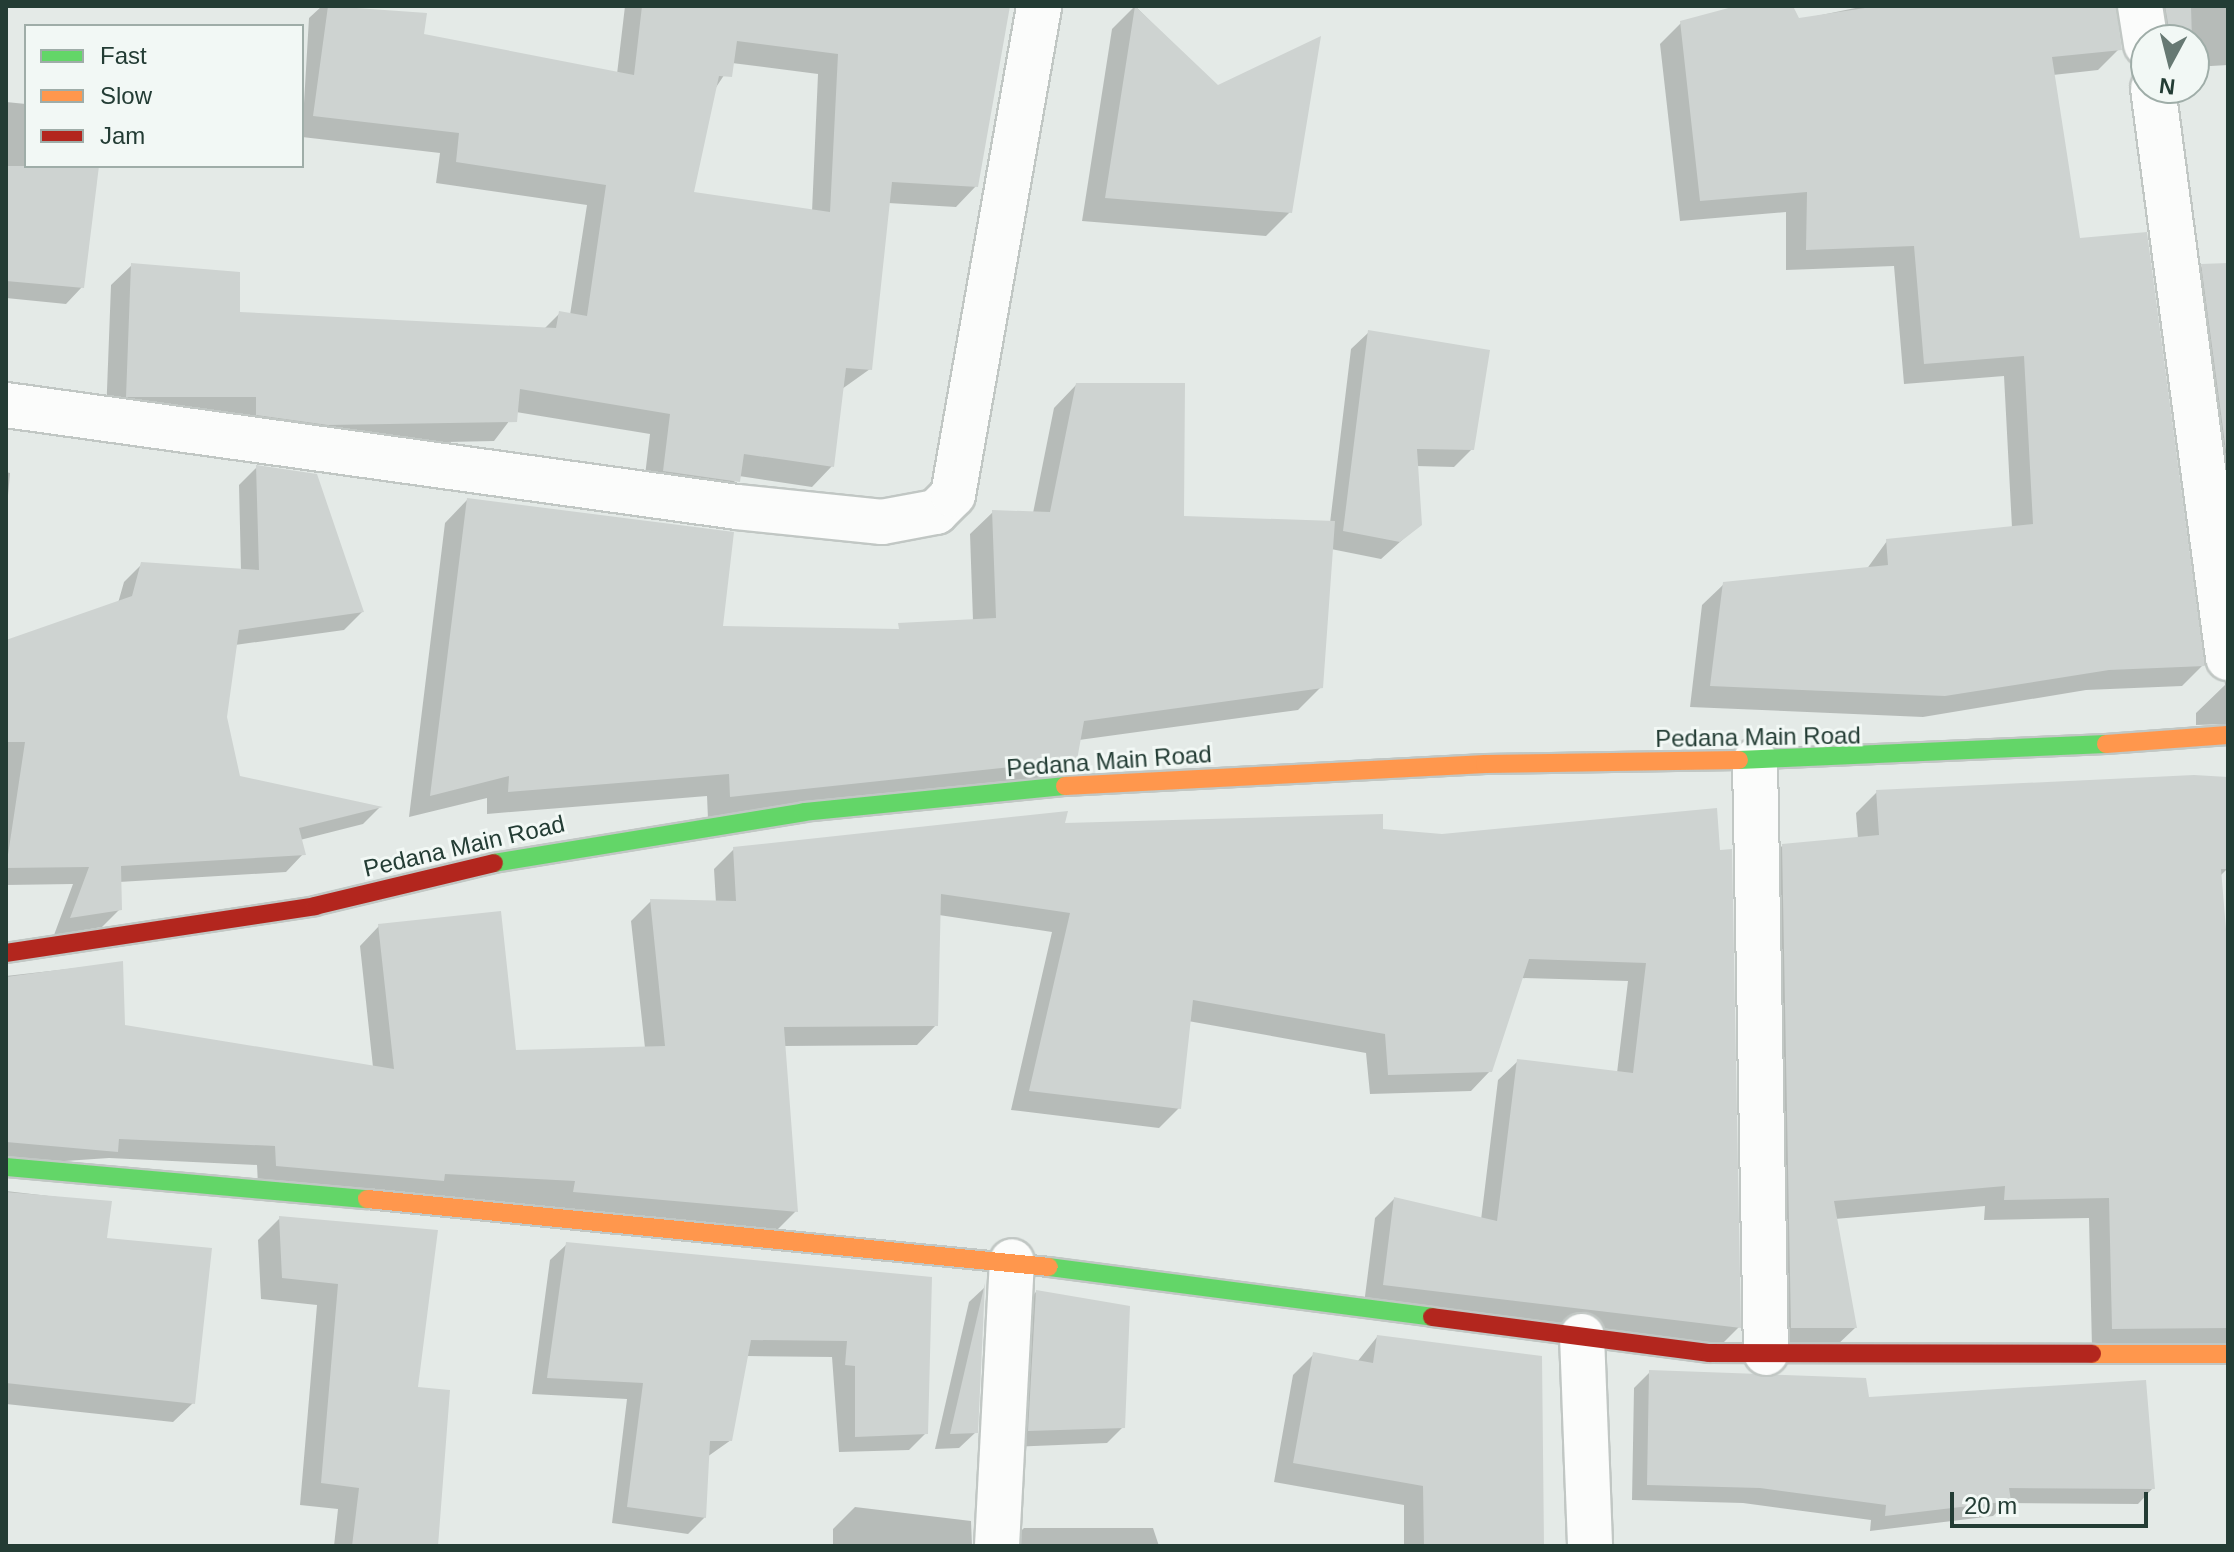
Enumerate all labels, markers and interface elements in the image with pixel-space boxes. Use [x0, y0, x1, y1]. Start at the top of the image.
legend [24, 24, 304, 168]
north arrow [2130, 24, 2210, 104]
text: Fast [100, 42, 147, 69]
text: N [2158, 73, 2177, 100]
text: Slow [100, 82, 152, 109]
text: Jam [100, 122, 145, 149]
street label: Pedana Main Road [1655, 721, 1861, 753]
street label: Pedana Main Road [1006, 739, 1212, 783]
street label: Pedana Main Road [361, 809, 567, 883]
scale bar [1954, 1476, 2152, 1526]
text: 20 m [1964, 1492, 2017, 1519]

